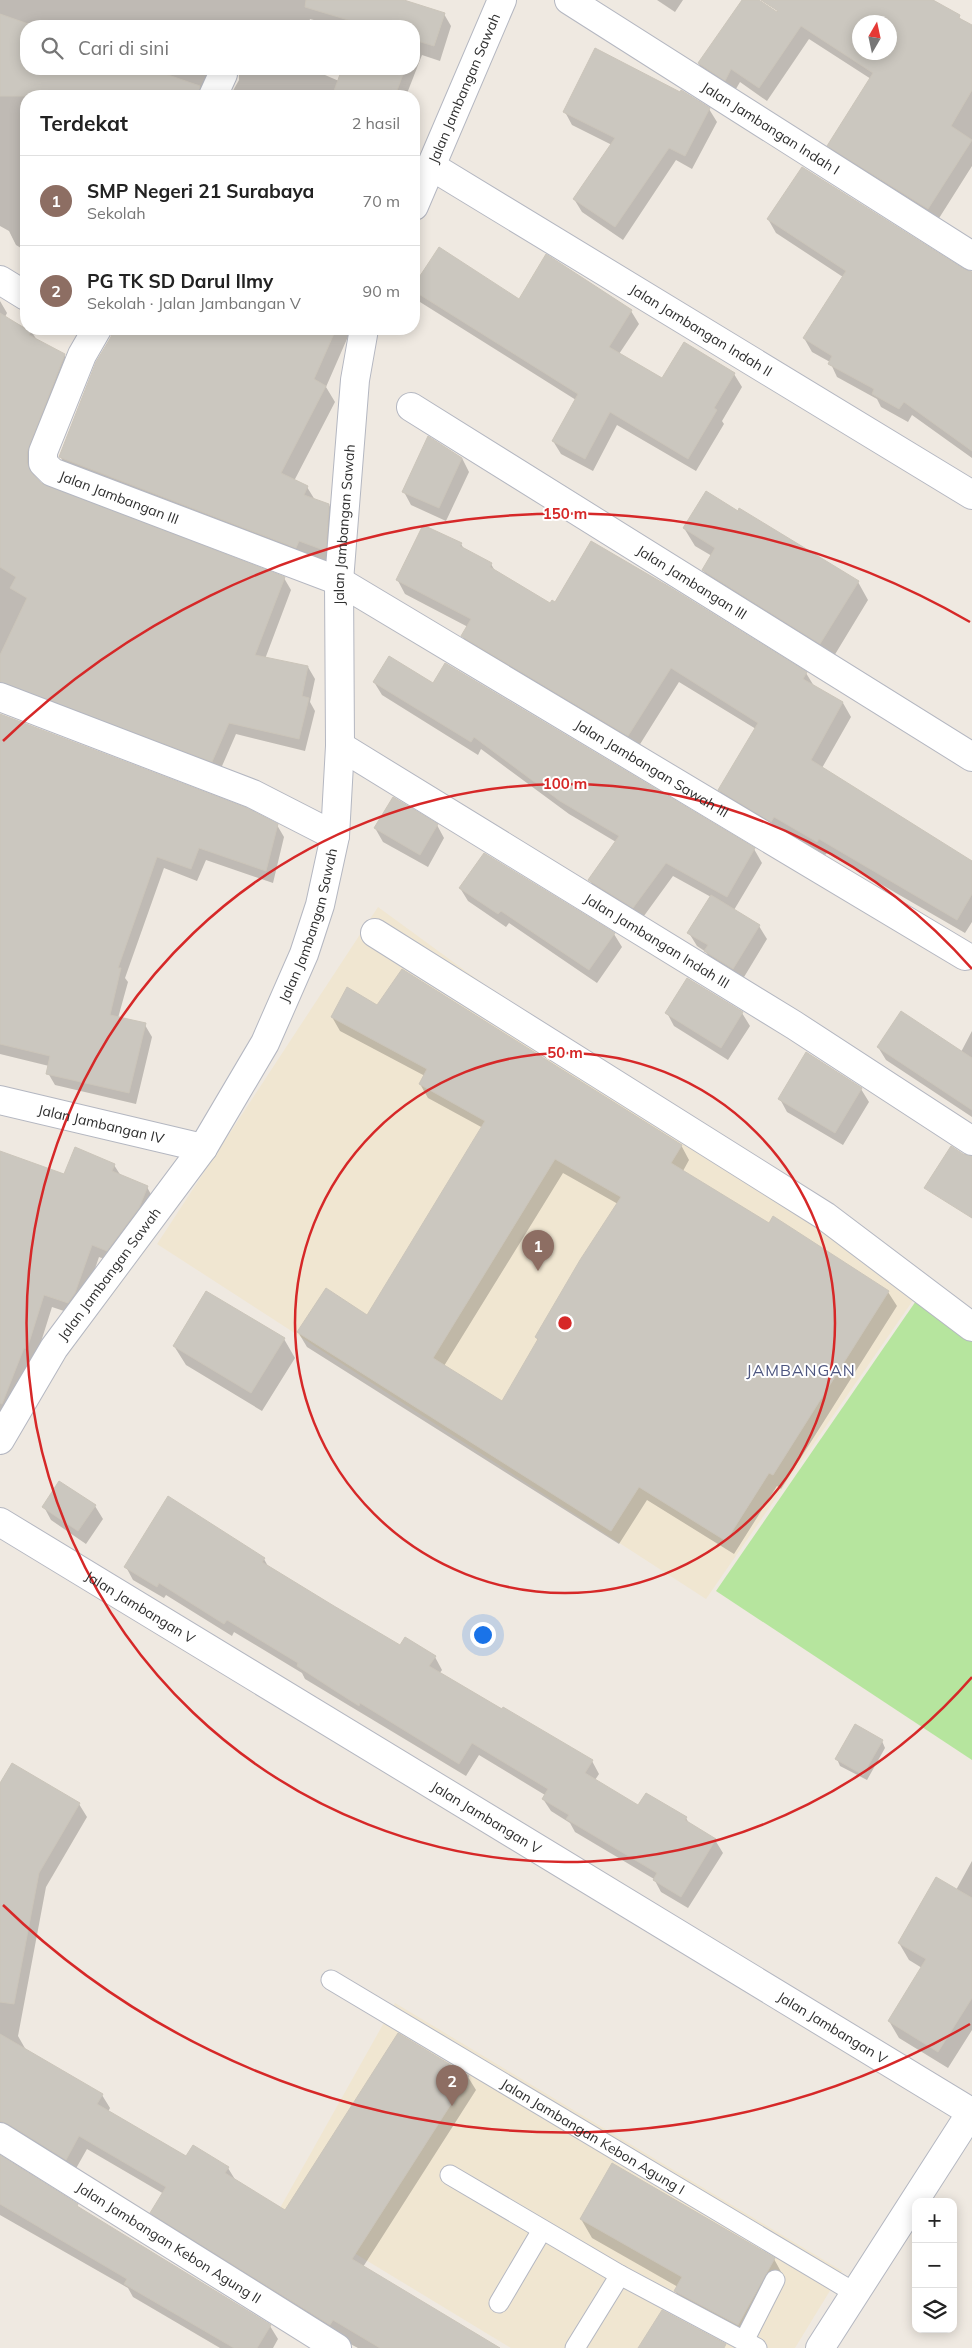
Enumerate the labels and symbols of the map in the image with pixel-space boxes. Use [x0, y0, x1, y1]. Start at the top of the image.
street label: Jalan Jambangan Sawah [424, 11, 504, 166]
north arrow [852, 15, 897, 60]
street label: Jalan Jambangan Indah I [698, 78, 843, 179]
street label: Jalan Jambangan Indah II [626, 280, 776, 380]
street label: Jalan Jambangan Sawah [330, 443, 359, 605]
street label: Jalan Jambangan III [57, 467, 181, 528]
text: 150 m [543, 504, 587, 523]
street label: Jalan Jambangan III [633, 541, 750, 623]
street label: Jalan Jambangan Sawah III [572, 715, 732, 821]
text: 100 m [543, 774, 587, 793]
street label: Jalan Jambangan Sawah [275, 846, 341, 1005]
street label: Jalan Jambangan Indah III [581, 889, 733, 992]
text: 50 m [547, 1043, 583, 1062]
street label: Jalan Jambangan IV [36, 1100, 166, 1148]
street label: Jalan Jambangan Sawah [54, 1204, 165, 1344]
pin: 1 [522, 1230, 554, 1271]
centre of rings [556, 1314, 574, 1332]
district label: JAMBANGAN [746, 1360, 856, 1380]
street label: Jalan Jambangan V [82, 1567, 199, 1648]
your location [470, 1622, 496, 1648]
street label: Jalan Jambangan V [428, 1777, 545, 1858]
street label: Jalan Jambangan V [774, 1987, 891, 2068]
pin: 2 [436, 2065, 468, 2106]
street label: Jalan Jambangan Kebon Agung I [498, 2075, 688, 2198]
street label: Jalan Jambangan Kebon Agung II [73, 2178, 264, 2307]

